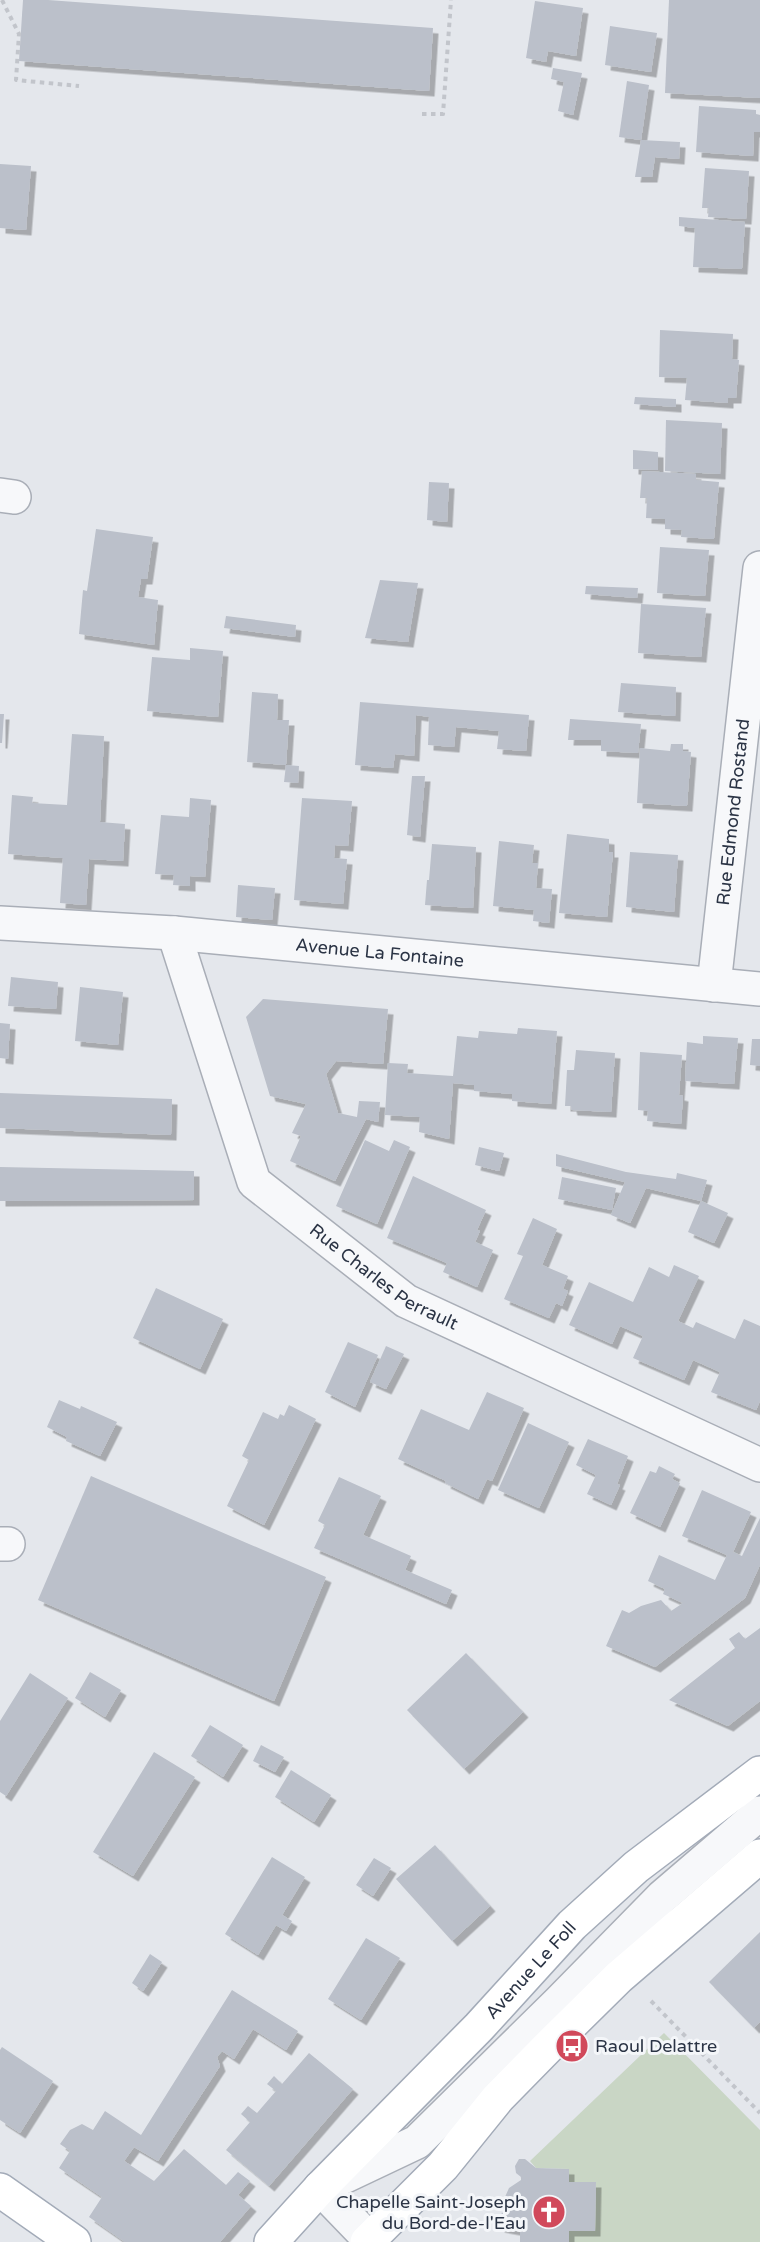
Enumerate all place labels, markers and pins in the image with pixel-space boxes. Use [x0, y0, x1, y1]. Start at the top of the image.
bus stop icon: Raoul Delattre [554, 2028, 590, 2064]
place label: Raoul Delattre [595, 2035, 717, 2057]
place label: Chapelle Saint-Joseph du Bord-de-l'Eau [336, 2191, 526, 2234]
church icon: Chapelle Saint-Joseph du Bord-de-l'Eau [531, 2194, 567, 2230]

